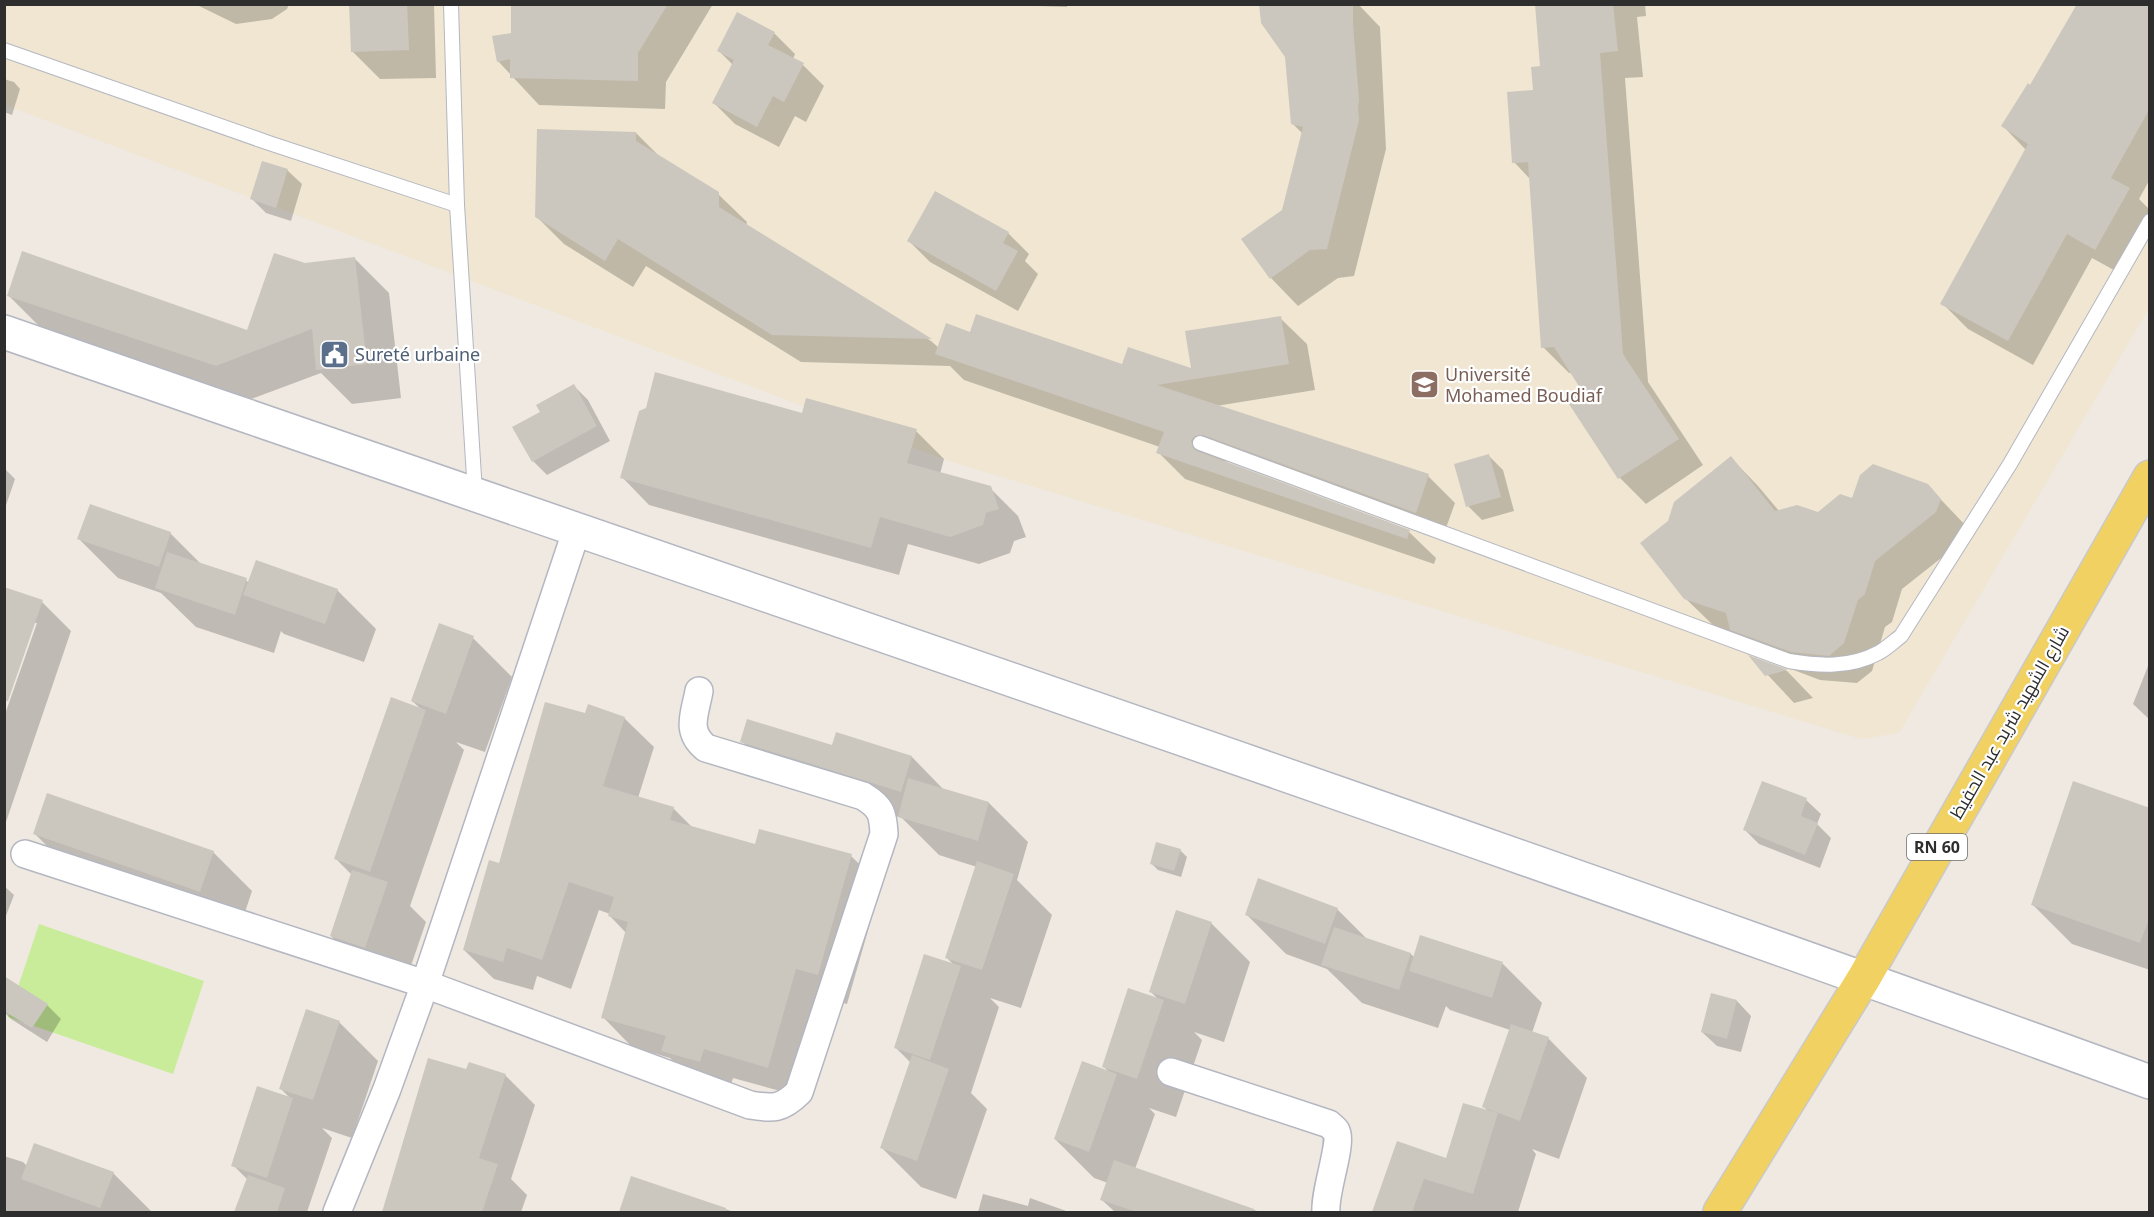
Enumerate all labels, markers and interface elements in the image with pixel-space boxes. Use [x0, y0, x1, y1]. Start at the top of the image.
public building icon: Sureté urbaine [318, 338, 350, 370]
place label: Sureté urbaine [355, 342, 480, 366]
place label: Université Mohamed Boudiaf [1445, 362, 1603, 407]
school or university icon: Université Mohamed Boudiaf [1408, 368, 1440, 400]
street label: شارع الشهيد شريد عبد الحفيظ [1944, 621, 2075, 823]
road number: RN 60 [1907, 834, 1967, 860]

